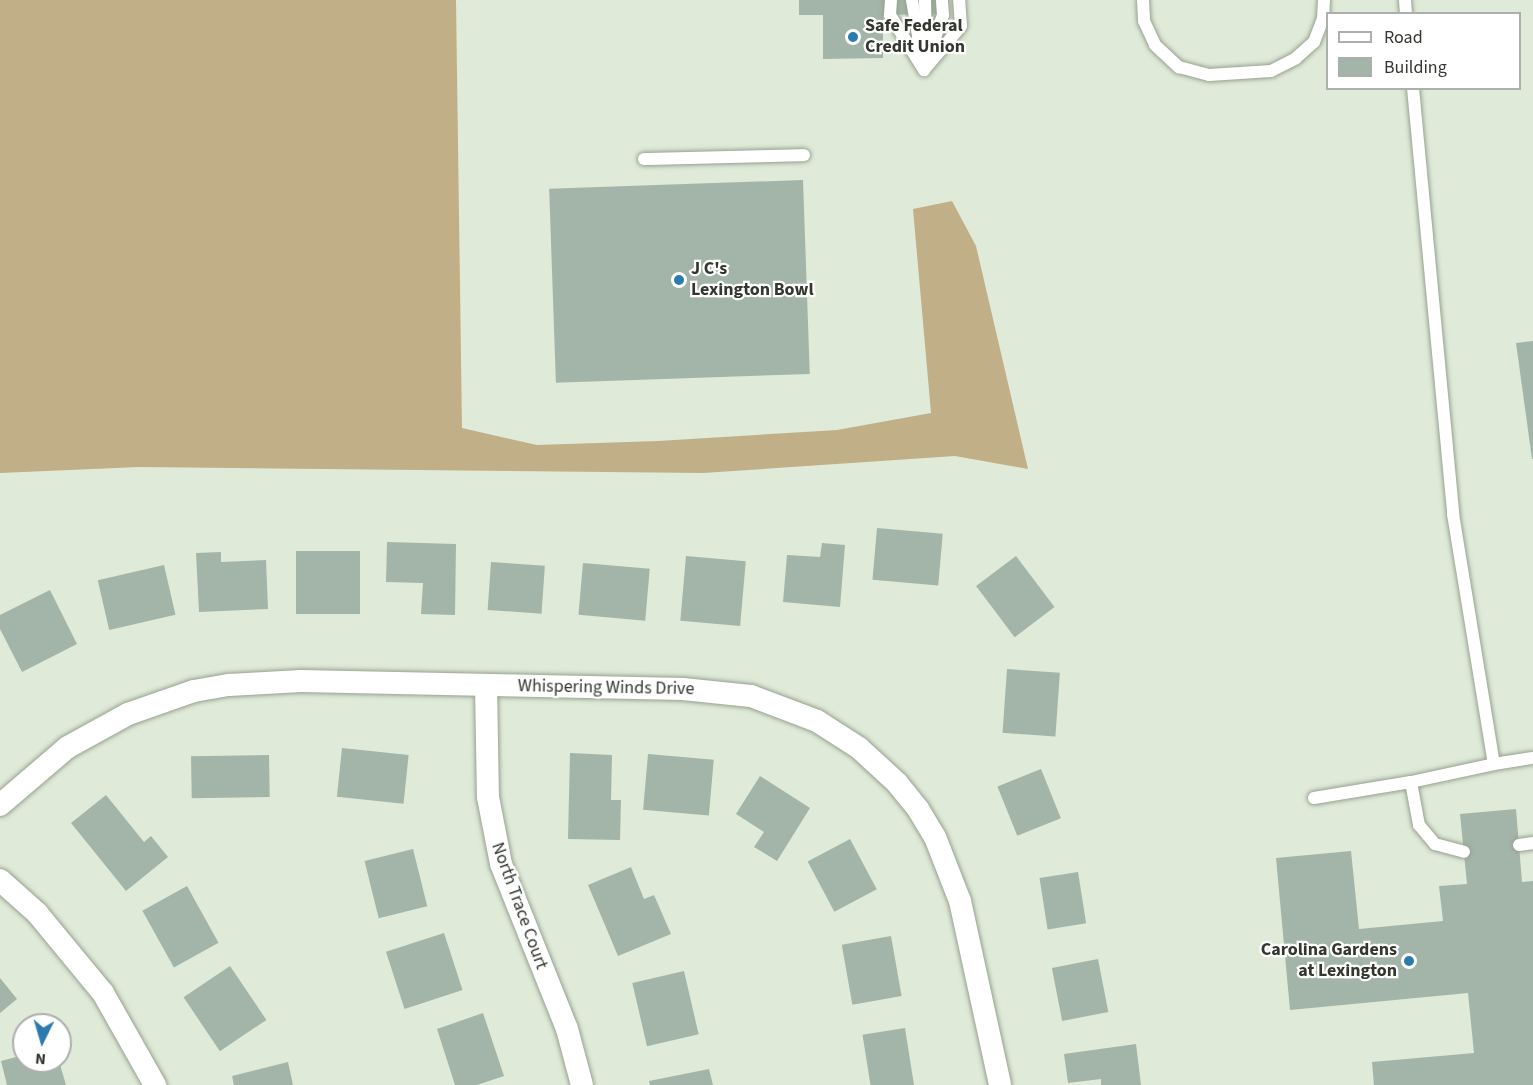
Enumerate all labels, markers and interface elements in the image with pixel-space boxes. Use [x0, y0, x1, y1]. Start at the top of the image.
legend [1326, 12, 1521, 90]
place label: Safe Federal Credit Union [865, 16, 965, 58]
text: Road [1384, 25, 1423, 50]
marker: Safe Federal Credit Union [846, 30, 860, 44]
text: Building [1384, 55, 1447, 80]
place label: J C's Lexington Bowl [691, 259, 814, 302]
marker: J C's Lexington Bowl [672, 273, 686, 287]
street label: Whispering Winds Drive [518, 676, 694, 700]
street label: North Trace Court [486, 840, 552, 972]
place label: Carolina Gardens at Lexington [1261, 940, 1397, 982]
marker: Carolina Gardens at Lexington [1402, 954, 1416, 968]
north arrow [12, 1013, 72, 1073]
text: N [34, 1048, 47, 1070]

